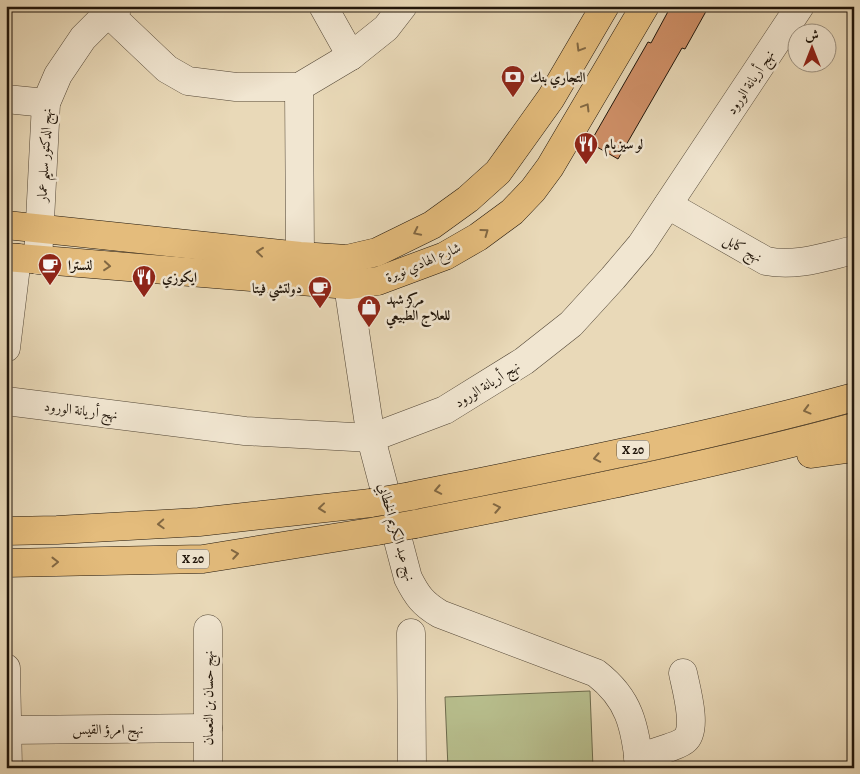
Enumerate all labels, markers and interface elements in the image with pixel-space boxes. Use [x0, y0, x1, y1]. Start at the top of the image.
north arrow [788, 22, 838, 72]
text: ش [805, 26, 819, 45]
one-way arrow [577, 43, 587, 52]
street label: نهج أريانة الورود [721, 46, 782, 120]
bank icon: التجاري بنك [500, 64, 526, 98]
place label: التجاري بنك [530, 68, 586, 89]
one-way arrow [579, 103, 589, 112]
street label: نهج الدكتور سليم عمار [32, 108, 60, 205]
restaurant icon: لو سيزيام [573, 131, 599, 165]
place label: لو سيزيام [604, 135, 643, 157]
one-way arrow [413, 226, 422, 236]
one-way arrow [479, 229, 489, 238]
street label: نهج كابل [718, 230, 766, 270]
street label: شارع الهادي نويرة [383, 238, 465, 289]
one-way arrow [256, 247, 264, 258]
cafe icon: لنسترا [37, 252, 63, 286]
place label: لنسترا [68, 256, 93, 275]
one-way arrow [103, 260, 111, 271]
restaurant icon: ايكوزي [131, 264, 157, 298]
place label: ايكوزي [162, 268, 197, 289]
cafe icon: دولتشي فيتا [307, 275, 333, 309]
place label: دولتشي فيتا [252, 279, 302, 302]
place label: مركز شهد للعلاج الطبيعي [386, 290, 450, 329]
shop icon: مركز شهد للعلاج الطبيعي [356, 294, 382, 328]
street label: نهج أريانة الورود [450, 356, 525, 415]
street label: نهج أريانة الورود [43, 396, 119, 427]
one-way arrow [802, 404, 811, 415]
road number: X 20 [617, 440, 649, 460]
one-way arrow [593, 452, 601, 463]
street label: نهج عبد الكريم الخطابي [371, 481, 420, 584]
one-way arrow [433, 484, 442, 495]
one-way arrow [318, 502, 326, 513]
one-way arrow [493, 503, 502, 513]
one-way arrow [156, 519, 164, 530]
one-way arrow [230, 549, 239, 559]
road number: X 20 [177, 550, 209, 568]
one-way arrow [52, 557, 59, 567]
street label: نهج حسان بن النعمان [199, 650, 221, 746]
street label: نهج امرؤ القيس [72, 720, 144, 742]

